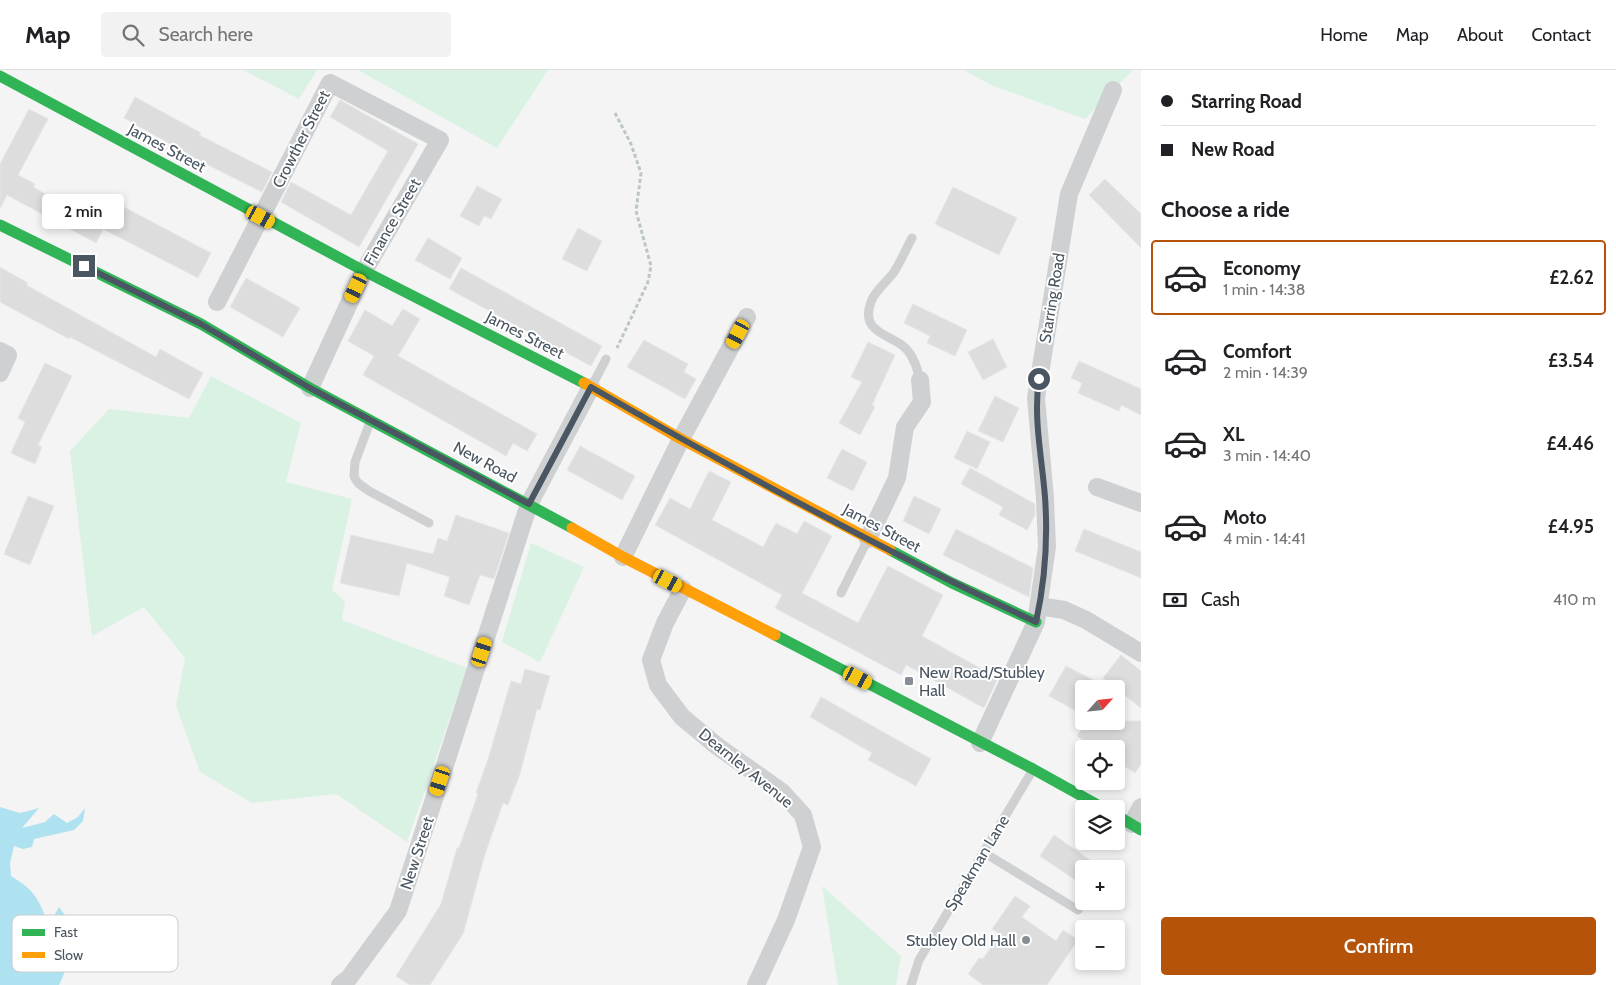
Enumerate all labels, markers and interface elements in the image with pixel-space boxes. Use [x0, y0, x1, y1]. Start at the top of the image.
search box [101, 12, 451, 57]
text: Map [25, 20, 71, 49]
icon: search [119, 21, 147, 49]
text: Search here [159, 23, 253, 46]
text: Home [1320, 24, 1368, 46]
text: Map [1396, 24, 1429, 46]
text: About [1457, 24, 1503, 46]
text: Contact [1531, 24, 1591, 46]
street label: Crowther Street [268, 87, 334, 191]
text: Starring Road [1191, 90, 1302, 113]
street label: James Street [124, 119, 210, 177]
text: New Road [1191, 138, 1275, 161]
street label: Finance Street [359, 175, 425, 269]
callout: 2 min [43, 194, 125, 228]
text: Choose a ride [1161, 196, 1290, 223]
text: 2 min [64, 202, 102, 221]
car [244, 203, 277, 231]
street label: Starring Road [1036, 252, 1068, 344]
route end [73, 255, 95, 277]
icon: car [1163, 255, 1208, 300]
text: Economy [1223, 257, 1301, 280]
text: £2.62 [1549, 266, 1594, 289]
car [342, 271, 369, 305]
text: 1 min · 14:38 [1223, 280, 1305, 299]
street label: James Street [482, 307, 568, 363]
car [724, 317, 751, 351]
icon: car [1163, 338, 1208, 383]
text: Comfort [1223, 340, 1292, 363]
text: £3.54 [1548, 349, 1594, 372]
text: 2 min · 14:39 [1223, 363, 1308, 382]
route start [1028, 368, 1050, 390]
icon: car [1163, 421, 1208, 466]
text: XL [1223, 423, 1244, 446]
text: £4.46 [1546, 432, 1594, 455]
street label: New Road [450, 437, 520, 487]
text: 3 min · 14:40 [1223, 446, 1311, 465]
street label: James Street [839, 499, 925, 557]
icon: car [1163, 504, 1208, 549]
text: Moto [1223, 506, 1267, 529]
text: £4.95 [1548, 515, 1594, 538]
text: 4 min · 14:41 [1223, 529, 1305, 548]
car [651, 567, 684, 595]
icon: cash [1161, 586, 1189, 614]
text: Cash [1201, 588, 1240, 611]
text: 410 m [1553, 590, 1596, 609]
car [470, 635, 493, 669]
place label: New Road/Stubley Hall [919, 663, 1045, 700]
car [841, 665, 874, 691]
marker: New Road/Stubley Hall [903, 675, 915, 687]
north arrow [1075, 680, 1125, 730]
map controls [1075, 680, 1125, 970]
street label: Dearnley Avenue [695, 724, 797, 812]
button: locate [1075, 740, 1125, 790]
car [428, 764, 451, 798]
button: layers [1075, 800, 1125, 850]
street label: Speakman Lane [941, 812, 1013, 914]
street label: New Street [396, 814, 438, 892]
button: + [1075, 860, 1125, 910]
legend [12, 915, 178, 972]
button: Confirm [1161, 917, 1596, 975]
button: − [1075, 920, 1125, 970]
text: Fast [54, 923, 78, 941]
place label: Stubley Old Hall [906, 931, 1016, 950]
marker: Stubley Old Hall [1020, 934, 1032, 946]
text: Slow [54, 946, 83, 964]

